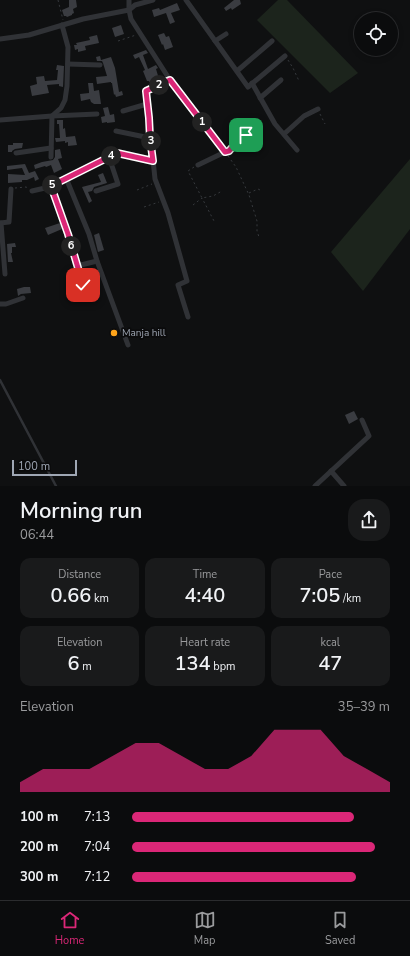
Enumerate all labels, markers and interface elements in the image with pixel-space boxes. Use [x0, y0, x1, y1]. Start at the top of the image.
map controls [354, 12, 398, 56]
button: locate [354, 12, 398, 56]
pin: 2 [149, 75, 169, 95]
text: 2 [156, 77, 162, 92]
pin: 1 [192, 112, 212, 132]
text: 1 [199, 114, 205, 129]
pin [229, 118, 263, 152]
icon: arrive [235, 124, 257, 146]
pin: 3 [141, 131, 161, 151]
text: 3 [148, 133, 154, 148]
pin: 4 [101, 146, 121, 166]
text: 4 [108, 148, 114, 163]
pin: 5 [42, 175, 62, 195]
text: 5 [49, 177, 55, 192]
pin: 6 [61, 236, 81, 256]
text: 6 [68, 238, 74, 253]
pin [66, 268, 100, 302]
icon: check [72, 274, 94, 296]
place label: Manja hill [122, 326, 166, 340]
marker: Manja hill [109, 328, 119, 338]
scale bar [12, 458, 77, 477]
text: 100 m [18, 459, 50, 474]
text: Morning run [20, 496, 143, 526]
button: share [348, 499, 390, 541]
text: 06:44 [20, 526, 54, 544]
text: Distance [58, 567, 101, 582]
text: Time [193, 567, 217, 582]
text: Pace [319, 567, 342, 582]
text: 0.66 [50, 582, 91, 609]
text: 4:40 [185, 582, 225, 609]
text: 7:05 [300, 582, 340, 609]
text: km [91, 591, 109, 606]
text: /km [340, 591, 361, 606]
text: Elevation [57, 635, 102, 650]
text: Heart rate [180, 635, 230, 650]
text: kcal [321, 635, 340, 650]
text: 6 [68, 650, 80, 677]
text: 134 [174, 650, 210, 677]
text: 47 [318, 650, 342, 677]
text: m [80, 659, 92, 674]
text: bpm [210, 659, 236, 674]
text: Elevation [20, 698, 74, 716]
text: 35–39 m [338, 698, 390, 716]
text: 100 m [20, 808, 58, 826]
text: 7:13 [84, 808, 110, 826]
text: 200 m [20, 838, 58, 856]
text: 7:04 [84, 838, 110, 856]
text: 300 m [20, 868, 58, 886]
text: 7:12 [84, 868, 110, 886]
tab: Home [55, 909, 84, 948]
tab: Map [194, 909, 216, 948]
tab: Saved [325, 909, 355, 948]

